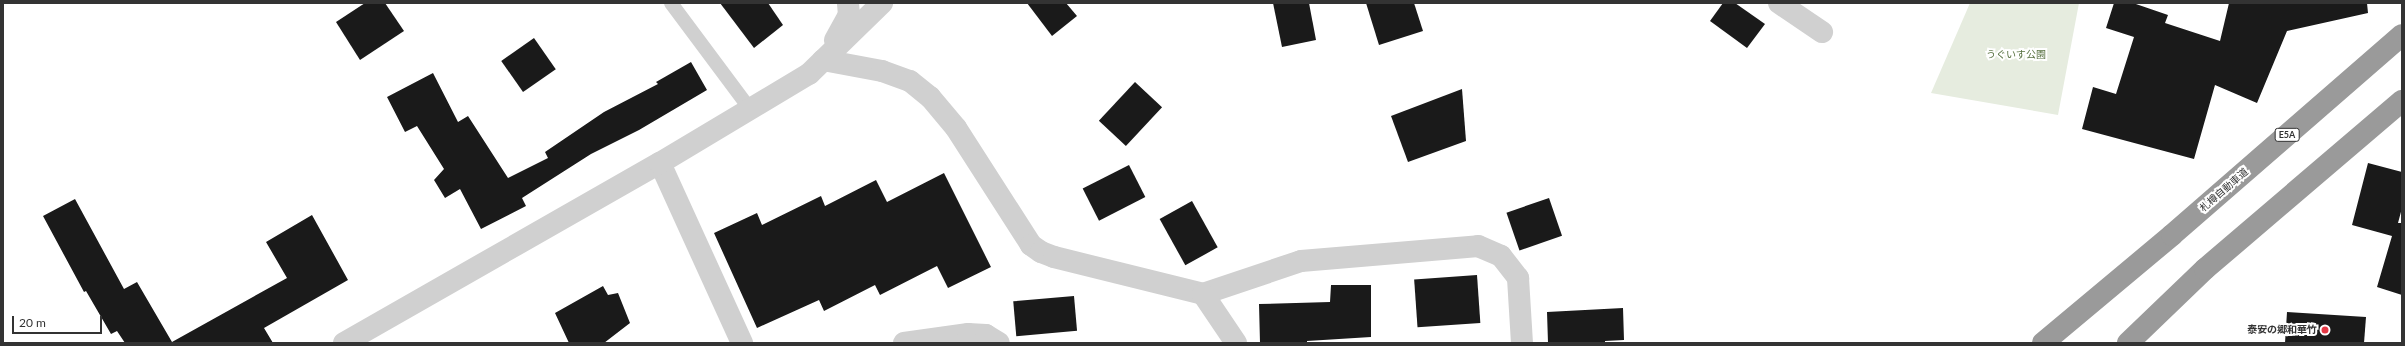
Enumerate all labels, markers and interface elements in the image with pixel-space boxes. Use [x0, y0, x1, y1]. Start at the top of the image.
park label: うぐいす公園 [1986, 49, 2046, 61]
road number: E5A [2274, 128, 2300, 142]
street label: 札樽自動車道 [2197, 166, 2251, 214]
scale bar [14, 308, 104, 334]
text: 20 m [19, 315, 46, 330]
place label: 泰安の郷和華竹 [2247, 324, 2317, 336]
marker: 泰安の郷和華竹 [2320, 325, 2330, 335]

